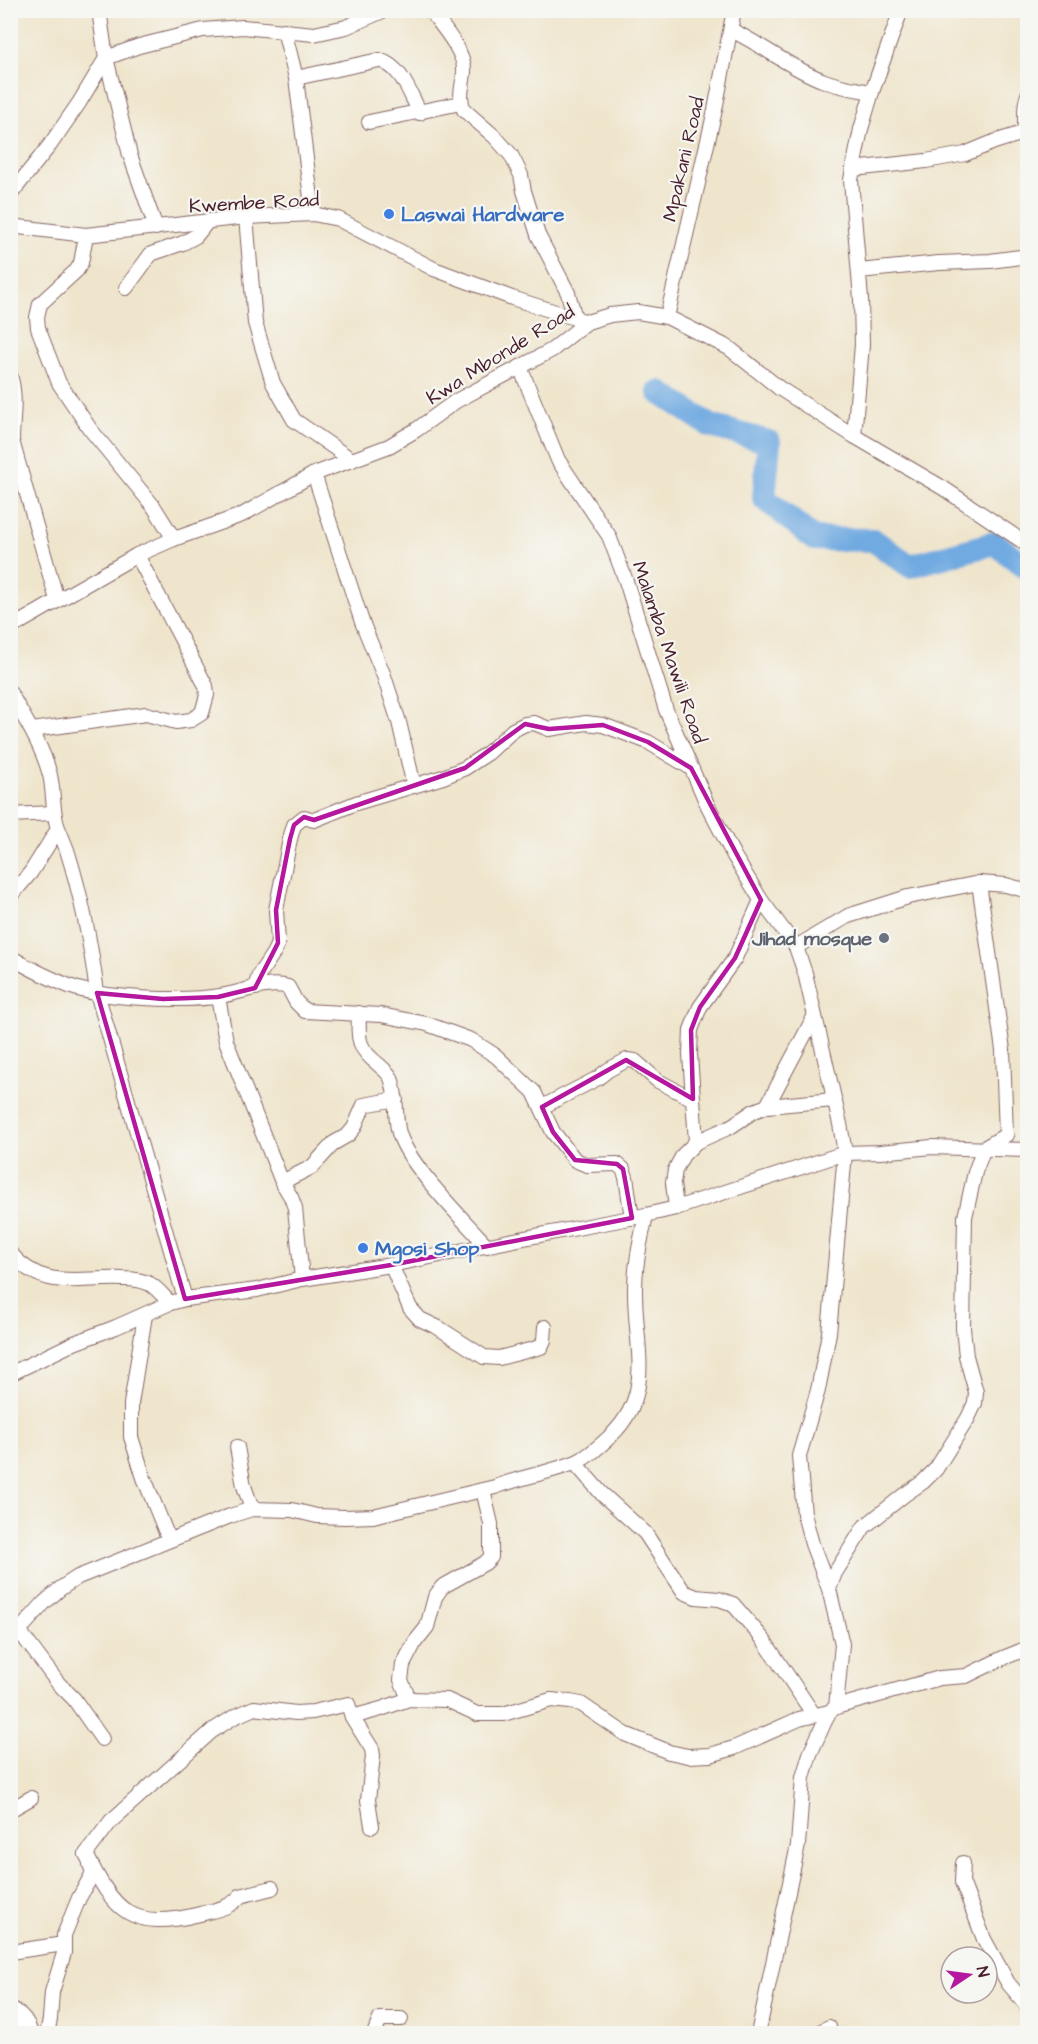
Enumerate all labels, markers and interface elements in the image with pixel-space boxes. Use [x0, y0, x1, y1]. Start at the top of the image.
street label: Mpakani Road [656, 94, 712, 224]
street label: Kwembe Road [188, 186, 320, 220]
place label: Laswai Hardware [401, 201, 564, 229]
marker: Laswai Hardware [382, 207, 396, 221]
street label: Kwa Mbonde Road [421, 298, 580, 412]
street label: Malamba Mawili Road [625, 557, 713, 747]
place label: Jihad mosque [751, 925, 872, 953]
marker: Jihad mosque [877, 931, 891, 945]
place label: Mgosi Shop [375, 1235, 480, 1264]
marker: Mgosi Shop [356, 1241, 370, 1255]
north arrow [939, 1945, 999, 2005]
text: N [971, 1964, 994, 1979]

